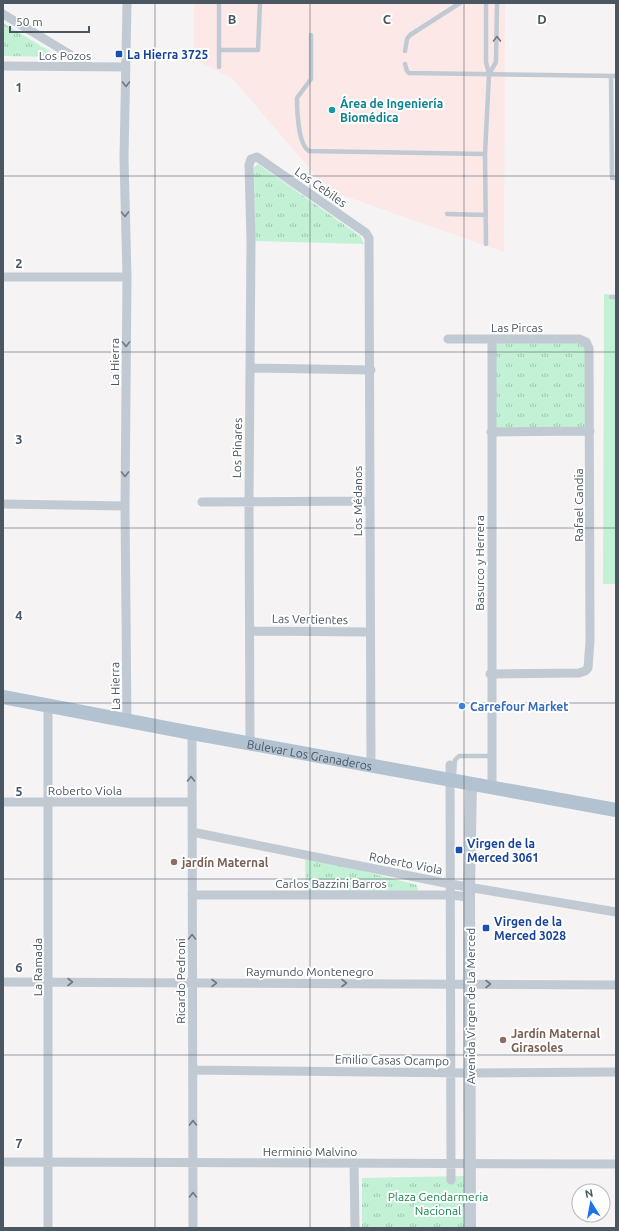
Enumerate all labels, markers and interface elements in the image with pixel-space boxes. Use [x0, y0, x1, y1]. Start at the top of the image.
scale bar [10, 8, 89, 34]
text: B [228, 12, 237, 26]
text: C [383, 12, 392, 26]
text: D [537, 12, 547, 26]
text: 50 m [16, 15, 43, 28]
one-way arrow [493, 36, 501, 42]
place label: La Hierra 3725 [127, 48, 208, 61]
street label: Los Pozos [39, 49, 91, 62]
marker: La Hierra 3725 [114, 49, 124, 59]
text: 1 [15, 80, 23, 94]
one-way arrow [122, 81, 130, 87]
place label: Área de Ingeniería Biomédica [340, 95, 443, 124]
marker: Área de Ingeniería Biomédica [327, 105, 337, 115]
street label: Los Cebiles [293, 164, 349, 210]
one-way arrow [121, 211, 130, 217]
text: 2 [15, 256, 23, 270]
street label: Las Pircas [491, 321, 543, 334]
street label: La Hierra [108, 338, 121, 386]
one-way arrow [122, 341, 130, 347]
street label: Los Pinares [230, 418, 244, 478]
text: 3 [15, 432, 23, 446]
street label: Los Médanos [351, 466, 364, 536]
street label: Rafael Candia [572, 468, 585, 542]
one-way arrow [121, 471, 129, 477]
street label: Basurco y Herrera [473, 515, 486, 611]
text: 4 [15, 608, 23, 622]
street label: Las Vertientes [272, 612, 348, 626]
street label: La Hierra [108, 662, 122, 710]
place label: Carrefour Market [470, 700, 568, 713]
marker: Carrefour Market [457, 701, 467, 711]
street label: Bulevar Los Granaderos [246, 737, 373, 772]
one-way arrow [187, 776, 196, 782]
text: 5 [15, 784, 23, 798]
street label: Roberto Viola [48, 784, 122, 797]
place label: Virgen de la Merced 3061 [467, 837, 539, 864]
marker: Virgen de la Merced 3061 [454, 845, 464, 855]
street label: Roberto Viola [368, 850, 444, 876]
place label: jardín Maternal [181, 856, 269, 869]
marker: jardín Maternal [169, 857, 179, 867]
street label: Carlos Bazzini Barros [275, 877, 387, 890]
place label: Virgen de la Merced 3028 [494, 915, 566, 942]
marker: Virgen de la Merced 3028 [481, 923, 491, 933]
street label: Avenida Virgen de La Merced [464, 928, 477, 1084]
one-way arrow [188, 934, 196, 940]
street label: La Ramada [31, 938, 44, 996]
street label: Ricardo Pedroni [174, 938, 187, 1024]
text: 6 [15, 960, 23, 974]
street label: Raymundo Montenegro [246, 965, 374, 978]
one-way arrow [67, 978, 73, 986]
one-way arrow [211, 979, 217, 987]
one-way arrow [341, 979, 347, 987]
one-way arrow [485, 980, 491, 988]
place label: Jardín Maternal Girasoles [511, 1027, 601, 1054]
marker: Jardín Maternal Girasoles [498, 1035, 508, 1045]
street label: Emilio Casas Ocampo [335, 1053, 449, 1067]
one-way arrow [189, 1120, 197, 1126]
text: 7 [15, 1136, 23, 1150]
street label: Herminio Malvino [263, 1145, 357, 1158]
north arrow [571, 1183, 611, 1223]
text: N [584, 1187, 594, 1200]
park label: Plaza Gendarmeria Nacional [388, 1190, 488, 1217]
one-way arrow [189, 1192, 198, 1198]

